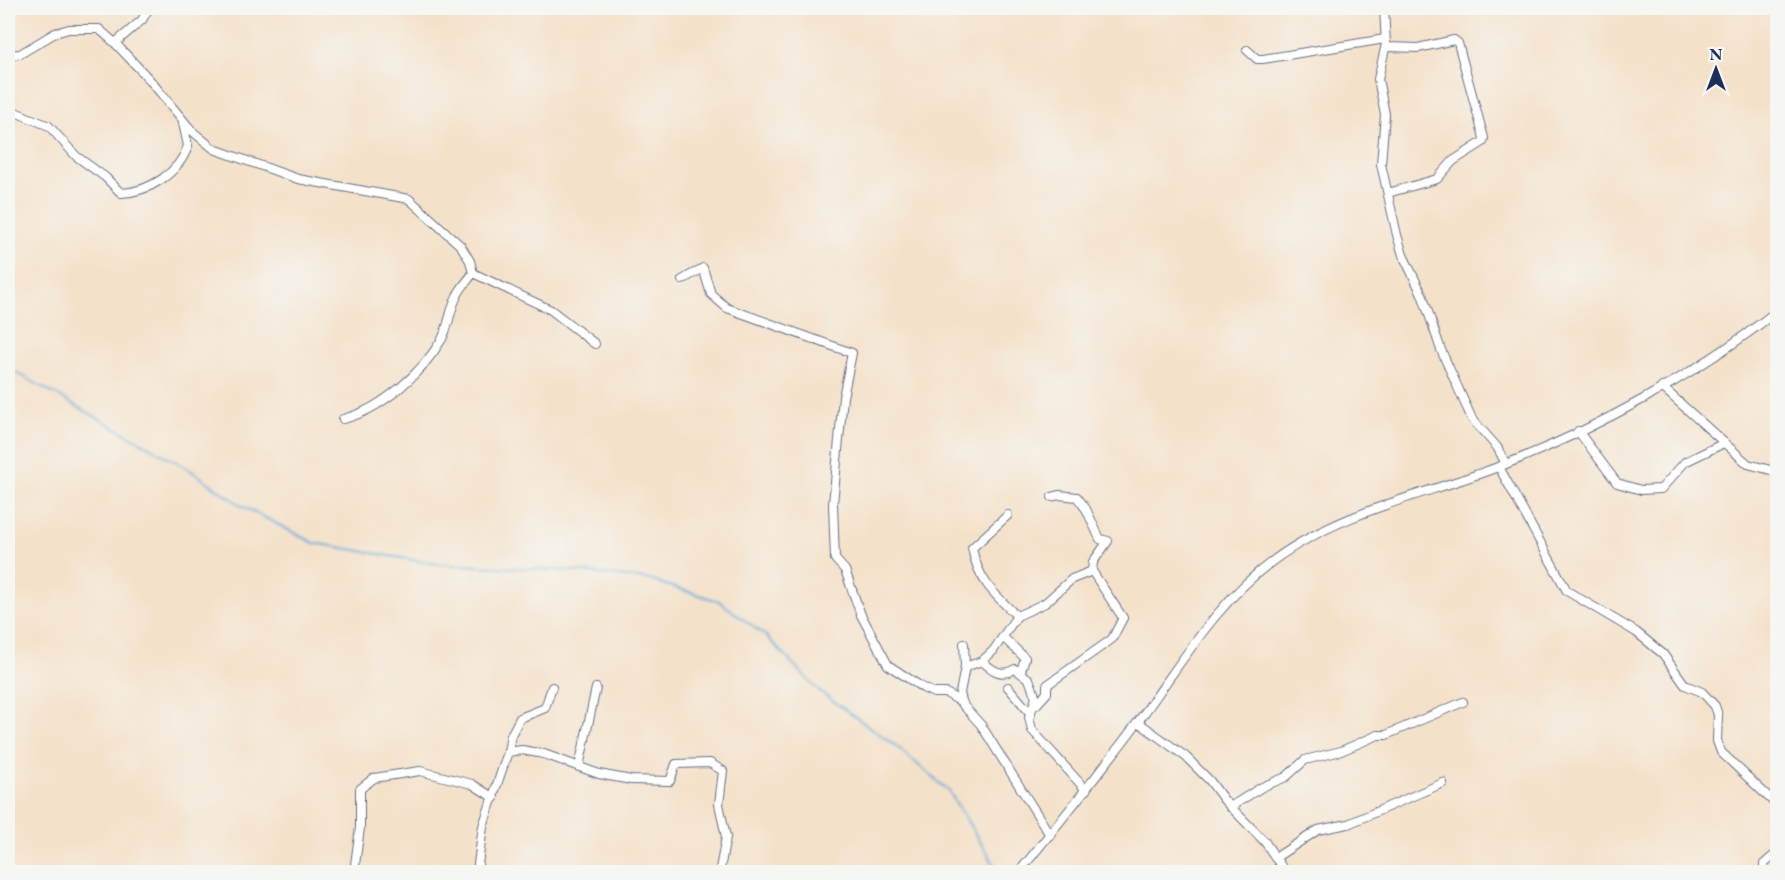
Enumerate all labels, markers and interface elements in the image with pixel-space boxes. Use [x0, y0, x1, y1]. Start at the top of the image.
north arrow [1686, 39, 1746, 99]
text: N [1710, 44, 1723, 65]

